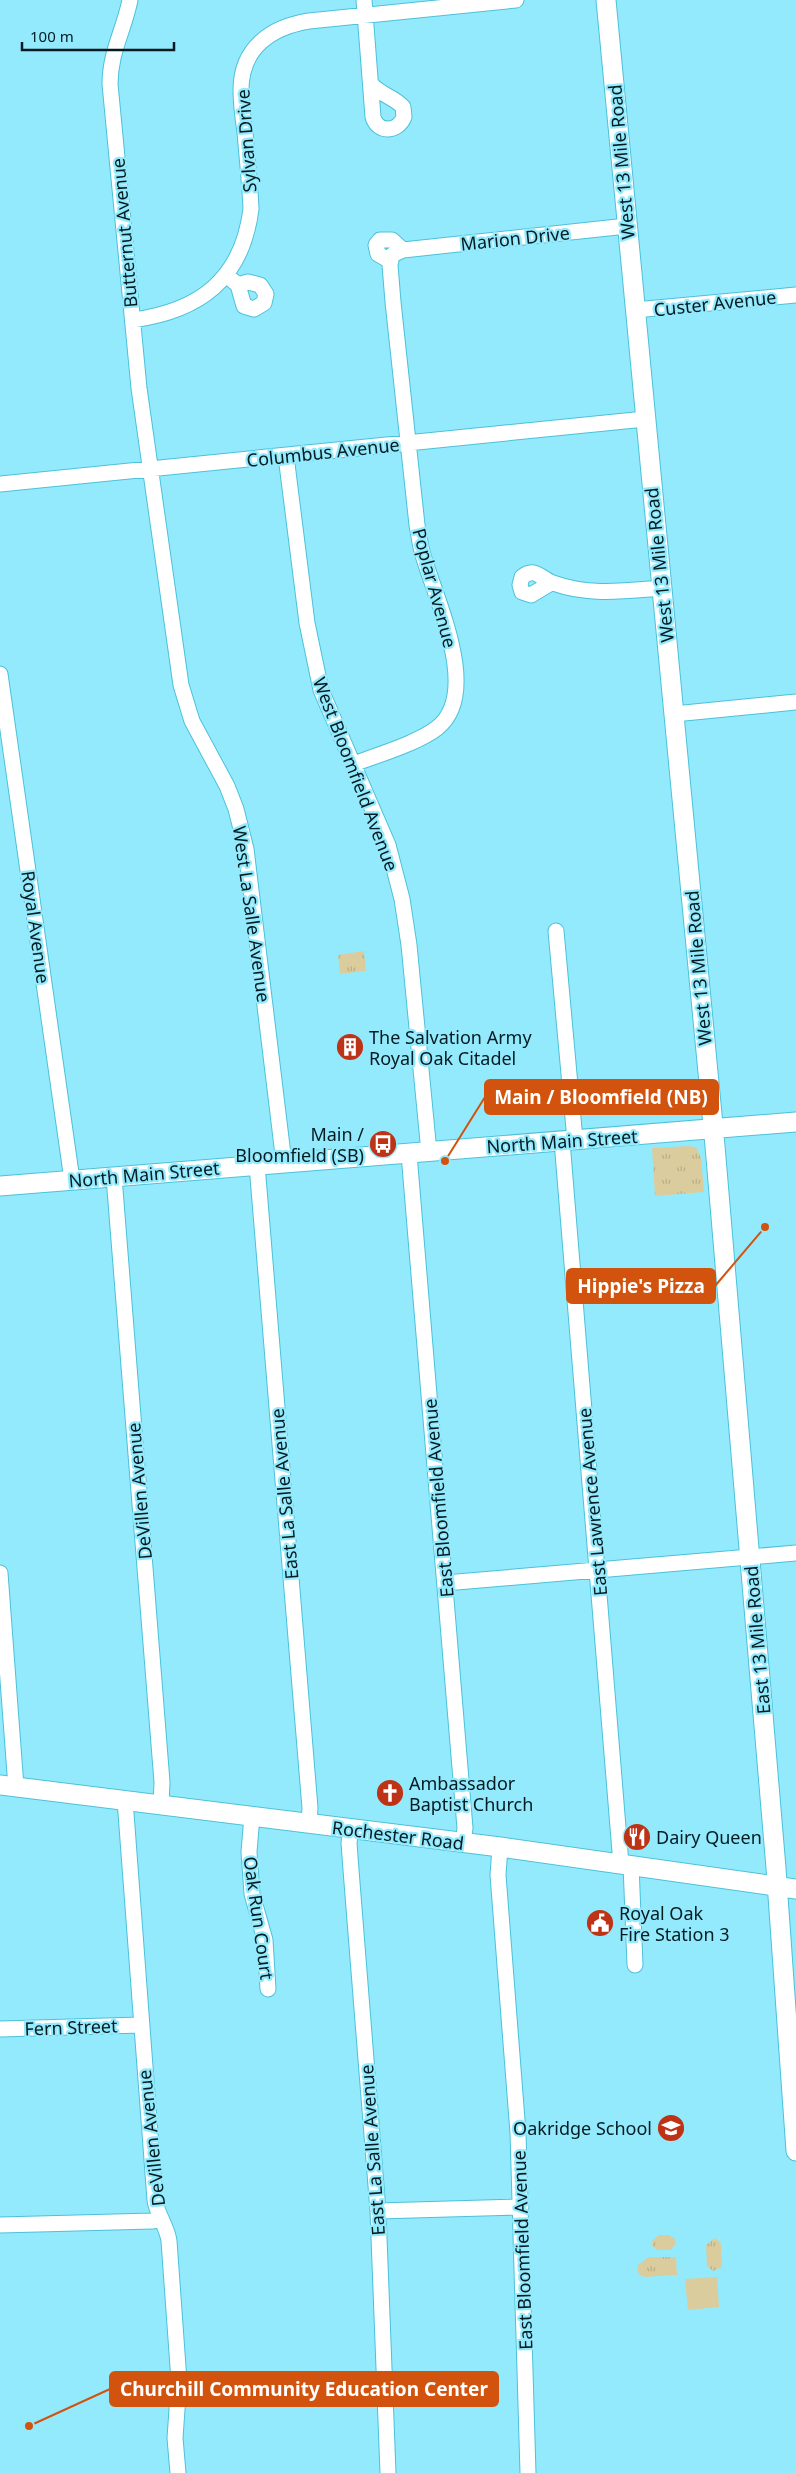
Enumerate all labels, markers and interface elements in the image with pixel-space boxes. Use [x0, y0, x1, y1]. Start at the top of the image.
scale bar [22, 20, 175, 52]
text: 100 m [30, 26, 74, 46]
street label: West 13 Mile Road [602, 84, 640, 240]
street label: Sylvan Drive [230, 89, 262, 193]
street label: Butternut Avenue [106, 157, 142, 309]
street label: Marion Drive [459, 220, 571, 256]
street label: Custer Avenue [653, 285, 777, 321]
street label: Columbus Avenue [245, 432, 401, 472]
street label: West 13 Mile Road [639, 487, 679, 643]
street label: Poplar Avenue [408, 526, 462, 650]
street label: West Bloomfield Avenue [308, 674, 404, 874]
street label: West La Salle Avenue [228, 824, 276, 1004]
street label: Royal Avenue [16, 869, 56, 985]
street label: West 13 Mile Road [679, 890, 717, 1046]
place label: The Salvation Army Royal Oak Citadel [369, 1025, 532, 1070]
building icon: The Salvation Army Royal Oak Citadel [335, 1032, 365, 1062]
callout: Main / Bloomfield (NB) [485, 1080, 718, 1114]
text: Main / Bloomfield (NB) [494, 1084, 708, 1110]
place label: Main / Bloomfield (SB) [235, 1122, 364, 1167]
street label: North Main Street [486, 1124, 639, 1158]
bus stop icon: Main / Bloomfield (SB) [368, 1129, 398, 1159]
street label: North Main Street [68, 1155, 221, 1193]
callout: Hippie's Pizza [567, 1269, 715, 1303]
text: Hippie's Pizza [577, 1273, 705, 1299]
street label: East Bloomfield Avenue [417, 1398, 459, 1598]
street label: East Lawrence Avenue [572, 1407, 612, 1597]
street label: East La Salle Avenue [265, 1408, 303, 1580]
street label: DeVillen Avenue [121, 1422, 157, 1560]
street label: East 13 Mile Road [739, 1565, 775, 1715]
place label: Ambassador Baptist Church [409, 1771, 533, 1816]
church icon: Ambassador Baptist Church [375, 1778, 405, 1808]
street label: Rochester Road [331, 1815, 465, 1855]
restaurant icon: Dairy Queen [622, 1822, 652, 1852]
place label: Dairy Queen [656, 1825, 762, 1849]
street label: Oak Run Court [238, 1855, 280, 1982]
place label: Royal Oak Fire Station 3 [619, 1901, 730, 1946]
public building icon: Royal Oak Fire Station 3 [585, 1908, 615, 1938]
street label: Fern Street [24, 2013, 118, 2041]
street label: East La Salle Avenue [354, 2064, 390, 2236]
street label: DeVillen Avenue [132, 2069, 170, 2207]
school or university icon: Oakridge School [656, 2113, 686, 2143]
place label: Oakridge School [513, 2116, 652, 2140]
street label: East Bloomfield Avenue [507, 2150, 537, 2350]
callout: Churchill Community Education Center [110, 2372, 498, 2406]
text: Churchill Community Education Center [120, 2376, 488, 2402]

